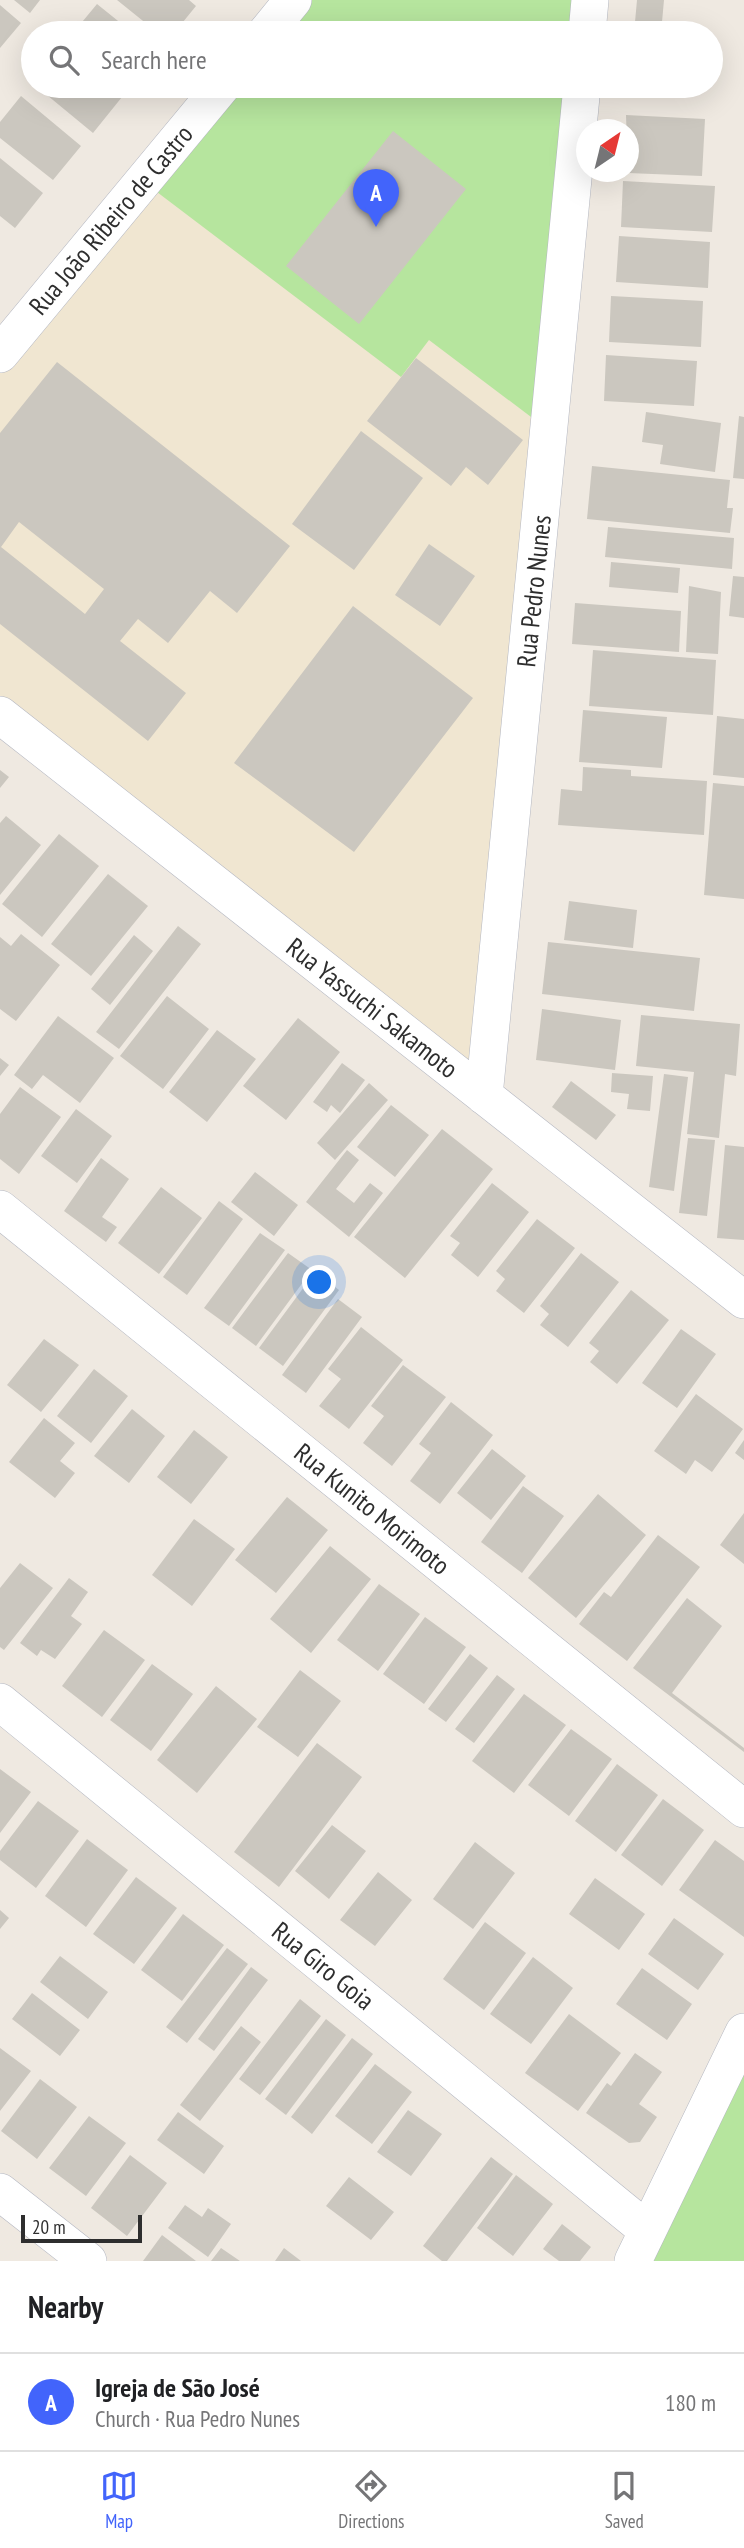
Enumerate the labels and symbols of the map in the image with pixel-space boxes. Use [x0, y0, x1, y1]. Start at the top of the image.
street label: Rua João Ribeiro de Castro [22, 118, 200, 321]
north arrow [576, 119, 639, 182]
pin: A [353, 169, 399, 227]
street label: Rua Pedro Nunes [509, 513, 558, 669]
street label: Rua Yassuchi Sakamoto [280, 930, 465, 1085]
your location [302, 1265, 336, 1299]
street label: Rua Kunito Morimoto [288, 1436, 457, 1581]
street label: Rua Giro Goia [266, 1914, 381, 2017]
scale bar [21, 2212, 142, 2244]

